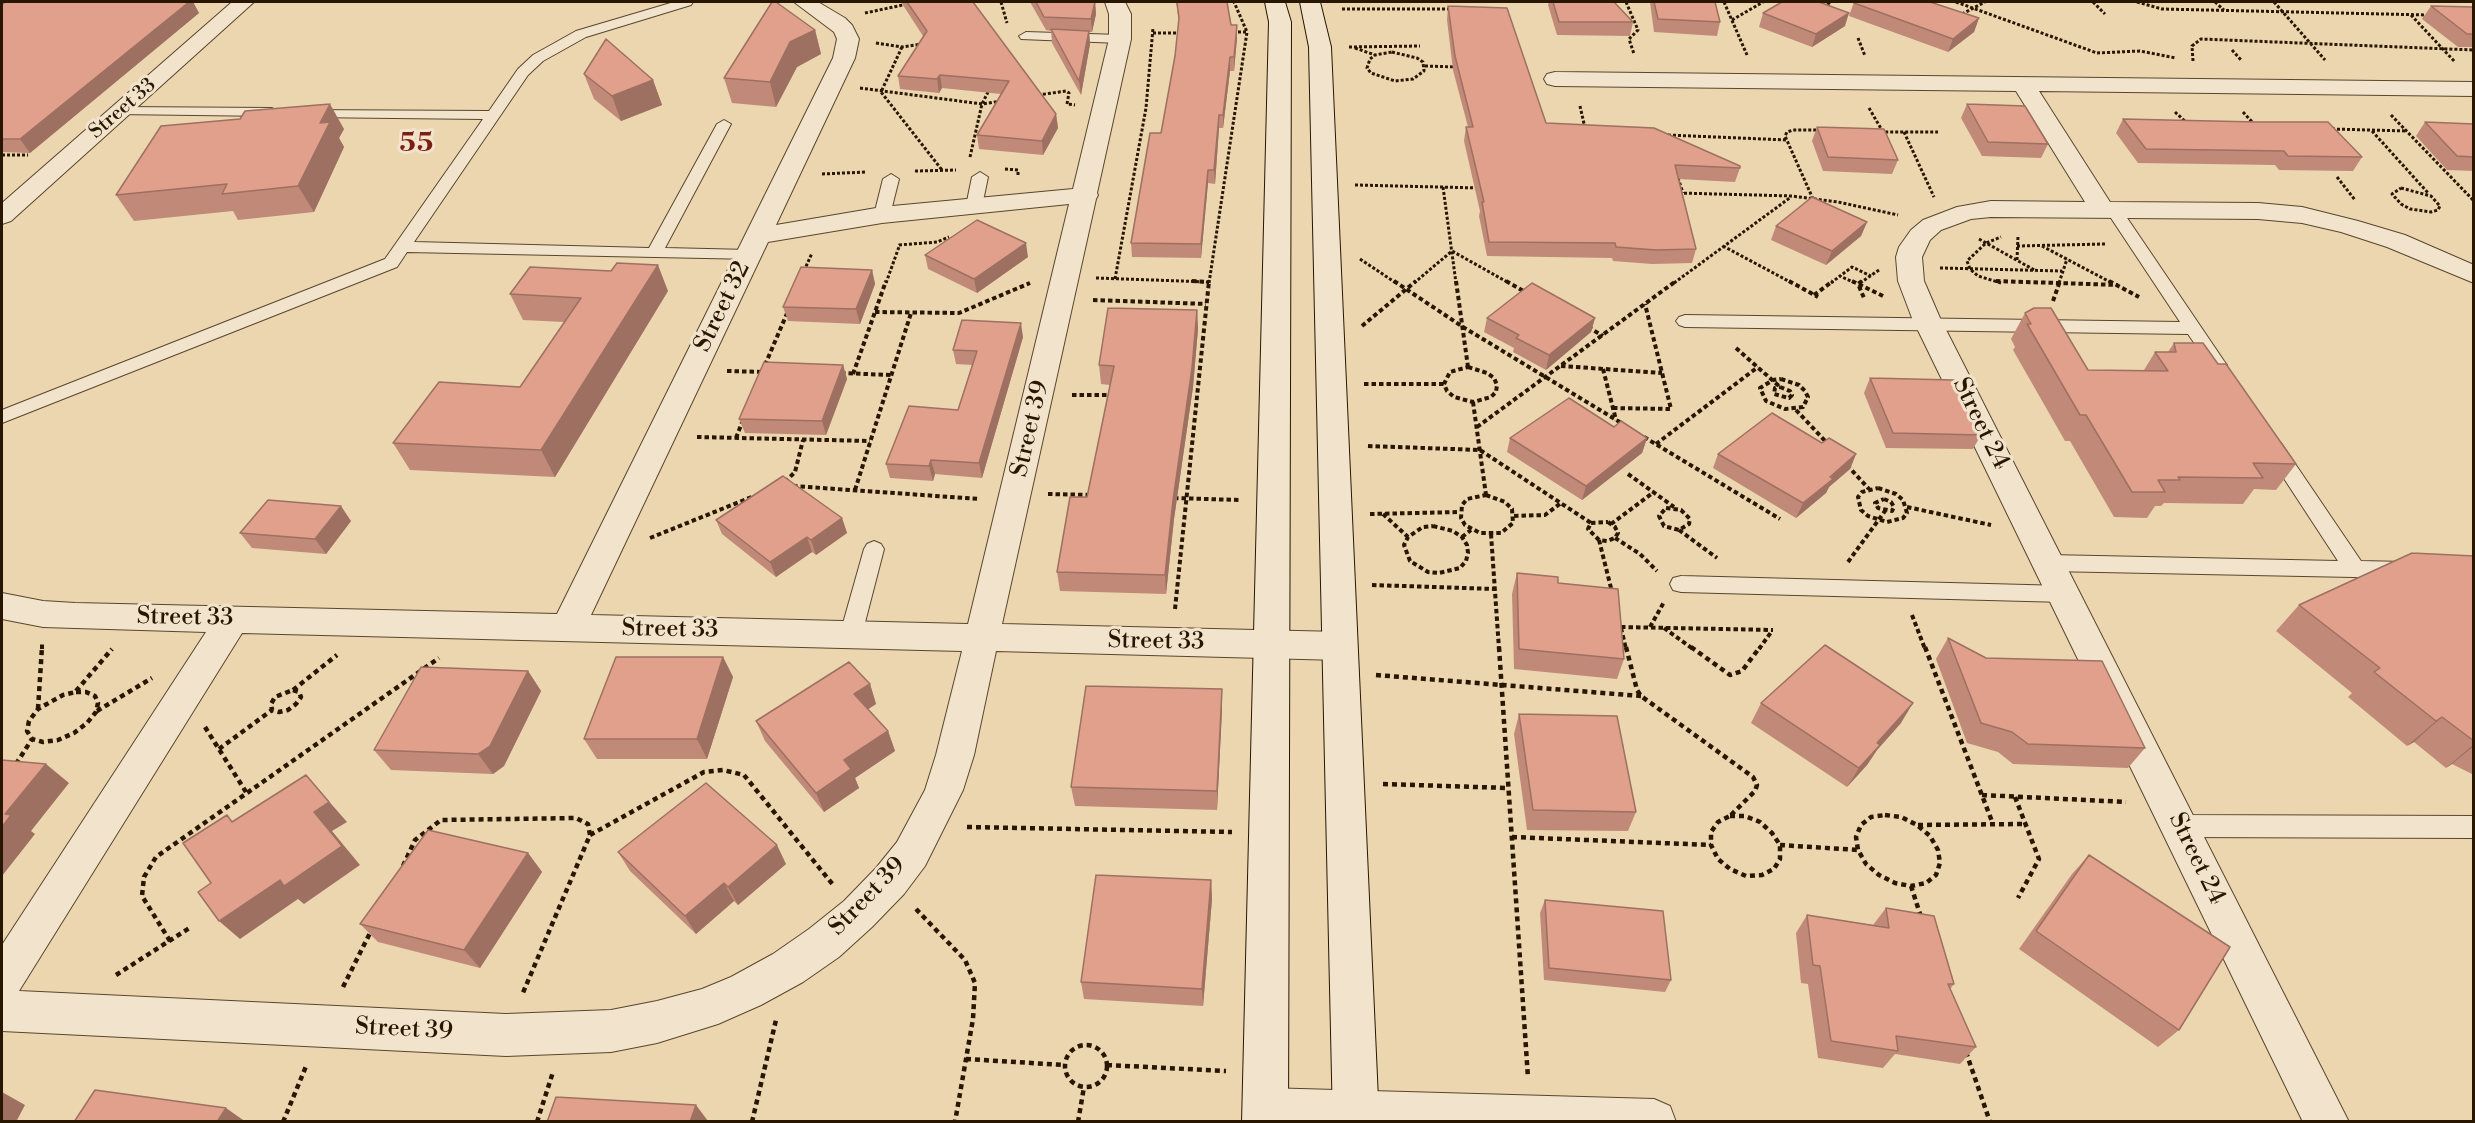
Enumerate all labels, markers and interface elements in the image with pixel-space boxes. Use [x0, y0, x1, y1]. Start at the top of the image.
street label: Street 33 [85, 74, 161, 144]
district label: 55 [399, 129, 435, 161]
street label: Street 32 [689, 257, 757, 357]
street label: Street 24 [1946, 374, 2014, 474]
street label: Street 39 [1006, 378, 1056, 480]
street label: Street 33 [136, 603, 234, 633]
street label: Street 33 [621, 615, 719, 645]
street label: Street 33 [1107, 627, 1205, 657]
street label: Street 24 [2162, 809, 2230, 909]
street label: Street 39 [824, 852, 912, 942]
street label: Street 39 [354, 1013, 454, 1047]

